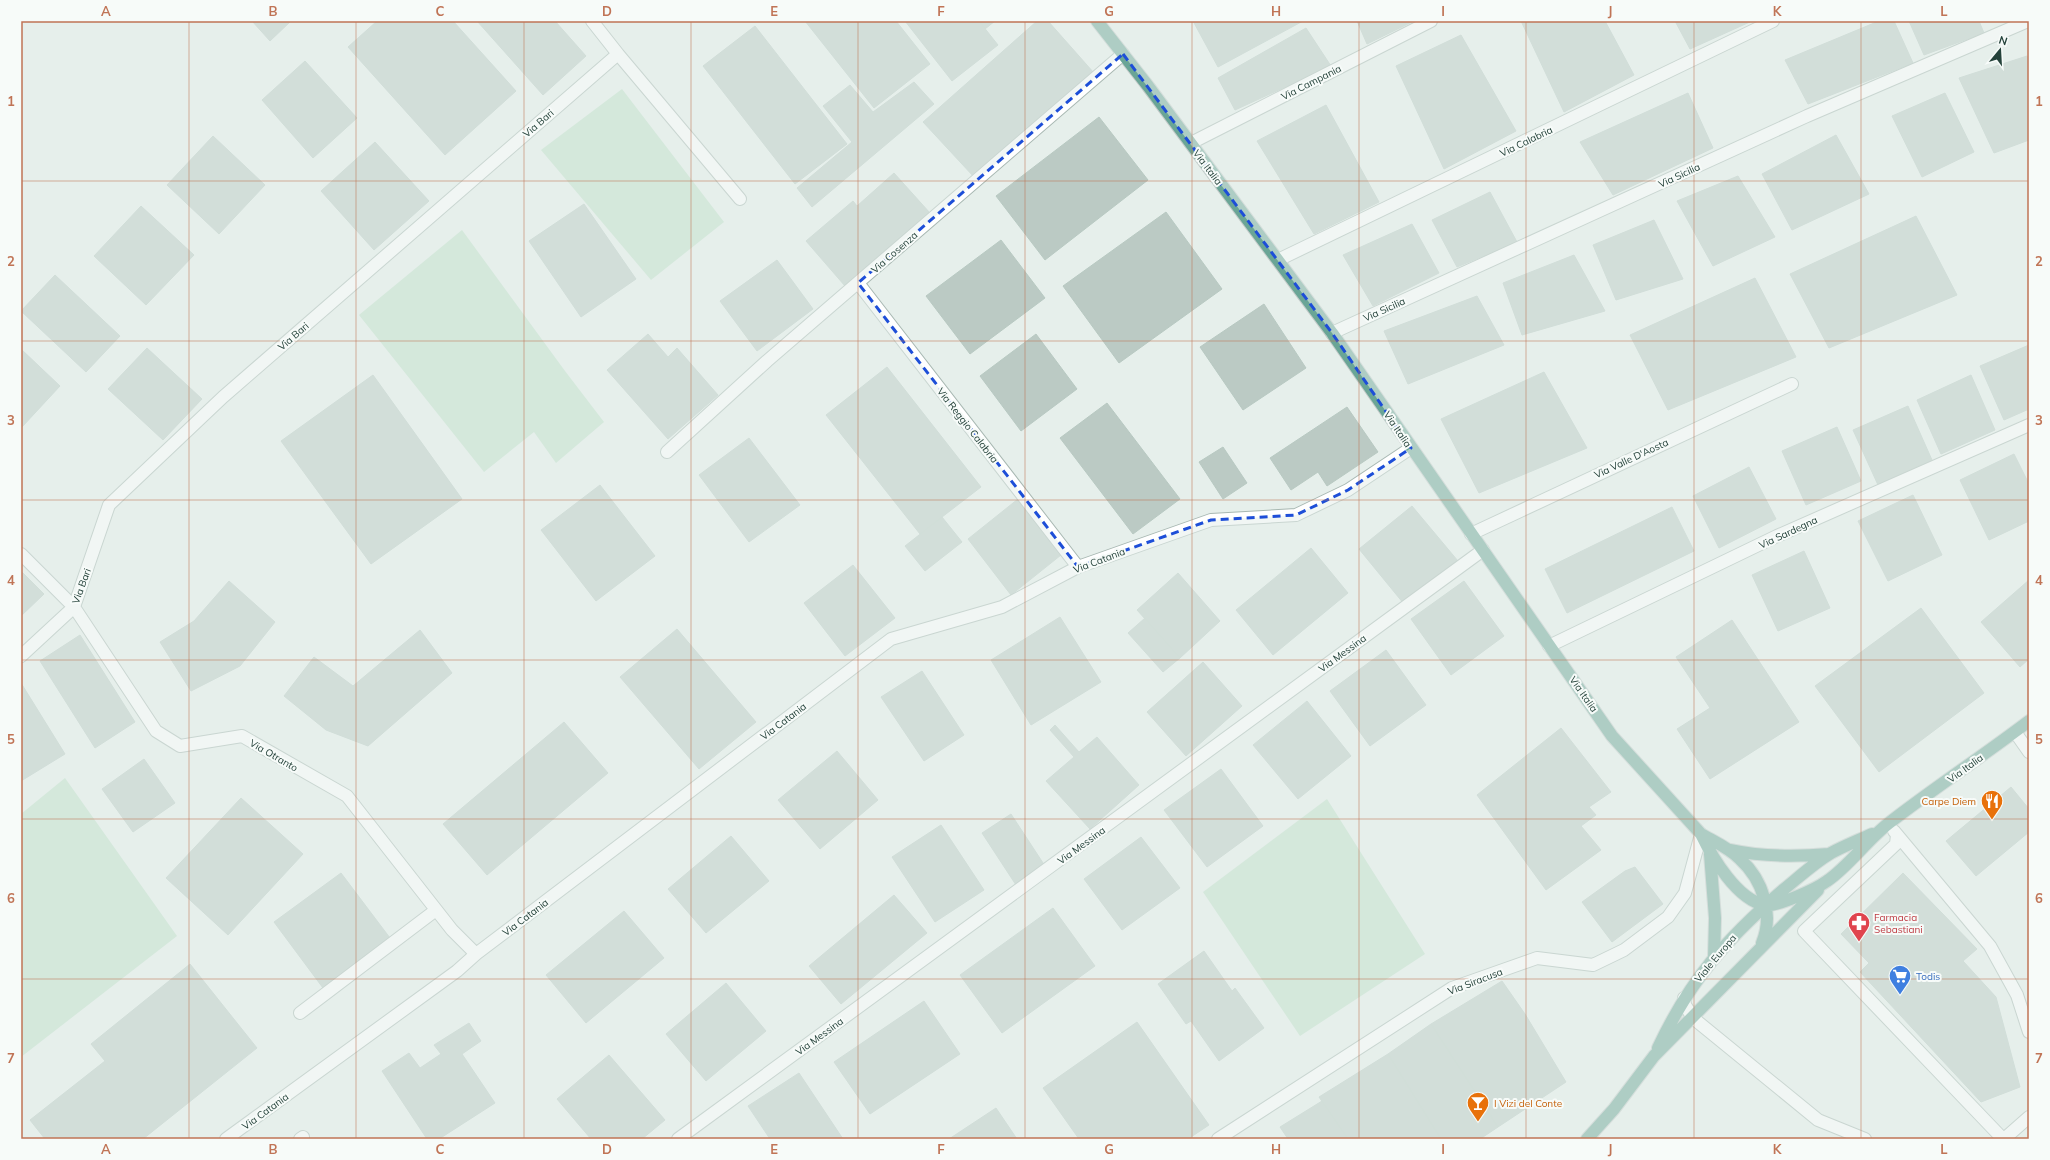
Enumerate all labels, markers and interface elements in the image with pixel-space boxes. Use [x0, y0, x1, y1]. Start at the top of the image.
text: A [101, 3, 111, 19]
text: B [269, 3, 278, 19]
text: C [436, 3, 445, 19]
text: D [602, 3, 612, 19]
text: E [770, 3, 778, 19]
text: F [937, 3, 945, 19]
text: G [1104, 3, 1114, 19]
text: H [1271, 3, 1281, 19]
text: I [1441, 3, 1445, 19]
text: J [1608, 3, 1612, 19]
text: K [1773, 3, 1783, 19]
text: L [1940, 3, 1948, 19]
north arrow [1980, 30, 2020, 70]
text: N [1997, 33, 2009, 48]
street label: Via Campania [1279, 62, 1343, 103]
text: 1 [7, 93, 15, 109]
text: 1 [2035, 93, 2043, 109]
street label: Via Bari [520, 106, 556, 140]
street label: Via Calabria [1498, 123, 1555, 160]
street label: Via Italia [1190, 147, 1225, 188]
street label: Via Sicilia [1656, 160, 1702, 191]
street label: Via Cosenza [868, 229, 920, 276]
text: 2 [7, 253, 15, 269]
text: 2 [2035, 253, 2043, 269]
street label: Via Sicilia [1361, 294, 1407, 324]
street label: Via Bari [275, 319, 311, 353]
street label: Via Reggio Calabria [934, 385, 1001, 466]
street label: Via Italia [1381, 409, 1414, 450]
text: 3 [7, 412, 15, 428]
text: 3 [2035, 412, 2043, 428]
street label: Via Valle D'Aosta [1592, 436, 1670, 481]
street label: Via Sardegna [1757, 513, 1820, 552]
street label: Via Catania [1071, 545, 1127, 576]
street label: Via Bari [69, 567, 94, 606]
text: 4 [7, 572, 15, 588]
text: 4 [2035, 572, 2043, 588]
street label: Via Messina [1316, 632, 1369, 675]
street label: Via Italia [1567, 674, 1601, 715]
street label: Via Catania [758, 700, 809, 743]
text: 5 [7, 731, 15, 747]
text: 5 [2035, 731, 2043, 747]
street label: Via Otranto [247, 736, 301, 775]
street label: Via Italia [1945, 751, 1986, 786]
restaurant icon: Carpe Diem [1979, 788, 2005, 821]
place label: Carpe Diem [1922, 795, 1976, 808]
street label: Via Messina [1055, 824, 1108, 867]
text: 6 [7, 890, 15, 906]
text: 6 [2035, 890, 2043, 906]
street label: Via Catania [500, 896, 551, 939]
pharmacy icon: Farmacia Sebastiani [1846, 910, 1872, 943]
place label: Farmacia Sebastiani [1874, 911, 1923, 936]
street label: Viale Europa [1692, 932, 1739, 985]
supermarket icon: Todis [1887, 963, 1913, 996]
street label: Via Siracusa [1446, 965, 1505, 998]
place label: Todis [1916, 970, 1940, 983]
street label: Via Messina [793, 1015, 846, 1058]
text: 7 [7, 1050, 15, 1066]
text: 7 [2035, 1050, 2043, 1066]
street label: Via Catania [239, 1090, 291, 1133]
bar icon: I Vizi del Conte [1465, 1090, 1491, 1123]
place label: I Vizi del Conte [1494, 1097, 1562, 1110]
text: A [101, 1141, 111, 1157]
text: B [269, 1141, 278, 1157]
text: C [436, 1141, 445, 1157]
text: D [602, 1141, 612, 1157]
text: E [770, 1141, 778, 1157]
text: F [937, 1141, 945, 1157]
text: G [1104, 1141, 1114, 1157]
text: H [1271, 1141, 1281, 1157]
text: I [1441, 1141, 1445, 1157]
text: J [1608, 1141, 1612, 1157]
text: K [1773, 1141, 1783, 1157]
text: L [1940, 1141, 1948, 1157]

